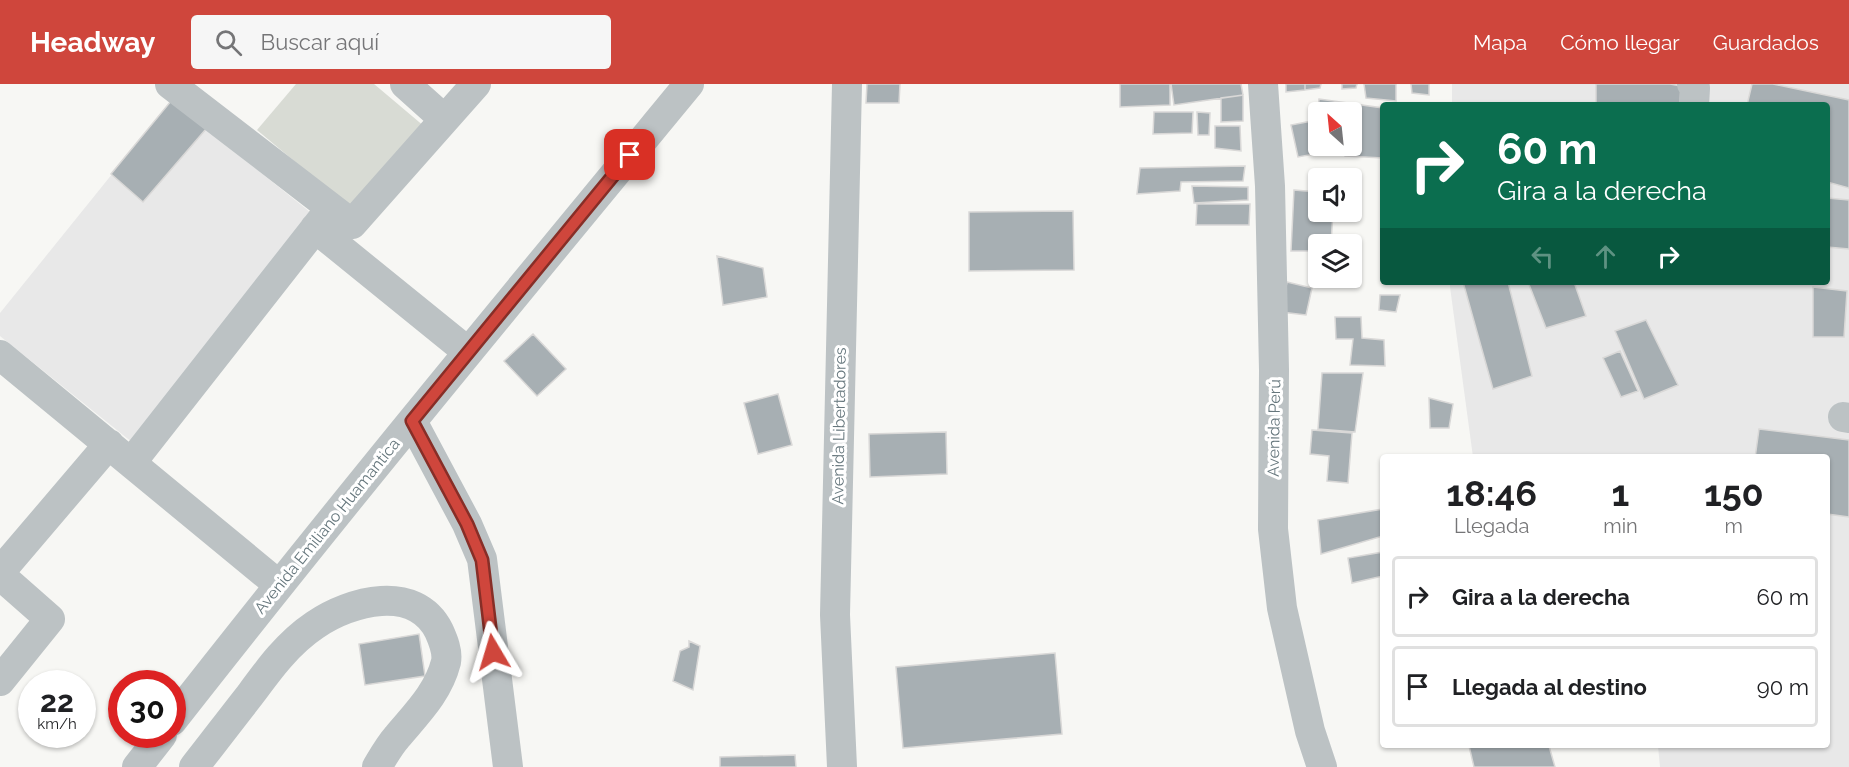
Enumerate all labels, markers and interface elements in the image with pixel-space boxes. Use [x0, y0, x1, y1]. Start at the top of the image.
search box [191, 15, 611, 69]
text: Headway [30, 26, 155, 59]
icon: search [212, 26, 245, 59]
text: Buscar aquí [260, 29, 379, 55]
text: Mapa [1473, 30, 1527, 55]
text: Cómo llegar [1560, 30, 1680, 55]
text: Guardados [1713, 30, 1819, 55]
north arrow [1308, 102, 1362, 156]
map controls [1308, 102, 1362, 288]
text: 60 m [1497, 125, 1597, 174]
icon: right [1398, 126, 1476, 204]
pin [604, 129, 655, 180]
icon: arrive [613, 138, 646, 171]
button: sound [1308, 168, 1362, 222]
text: Gira a la derecha [1497, 175, 1707, 206]
button: layers [1308, 234, 1362, 288]
icon: left [1526, 240, 1559, 273]
icon: ahead [1589, 240, 1622, 273]
icon: right [1652, 240, 1685, 273]
street label: Avenida Libertadores [828, 347, 850, 505]
street label: Avenida Perú [1264, 379, 1284, 477]
street label: Avenida Emiliano Huamantica [250, 435, 404, 617]
text: 18:46 [1446, 472, 1537, 514]
text: 1 [1612, 472, 1629, 514]
text: 150 [1704, 472, 1764, 514]
text: Llegada [1454, 514, 1529, 538]
text: min [1603, 514, 1638, 538]
text: m [1725, 514, 1743, 538]
icon: right [1401, 580, 1434, 613]
text: Gira a la derecha [1452, 584, 1630, 610]
text: 60 m [1756, 584, 1809, 610]
position arrow [461, 620, 525, 684]
speed limit sign: 30 [108, 670, 186, 748]
icon: arrive [1401, 670, 1434, 703]
text: Llegada al destino [1452, 674, 1647, 700]
text: 90 m [1757, 674, 1809, 700]
text: 22 [40, 684, 74, 719]
text: km/h [37, 715, 77, 733]

